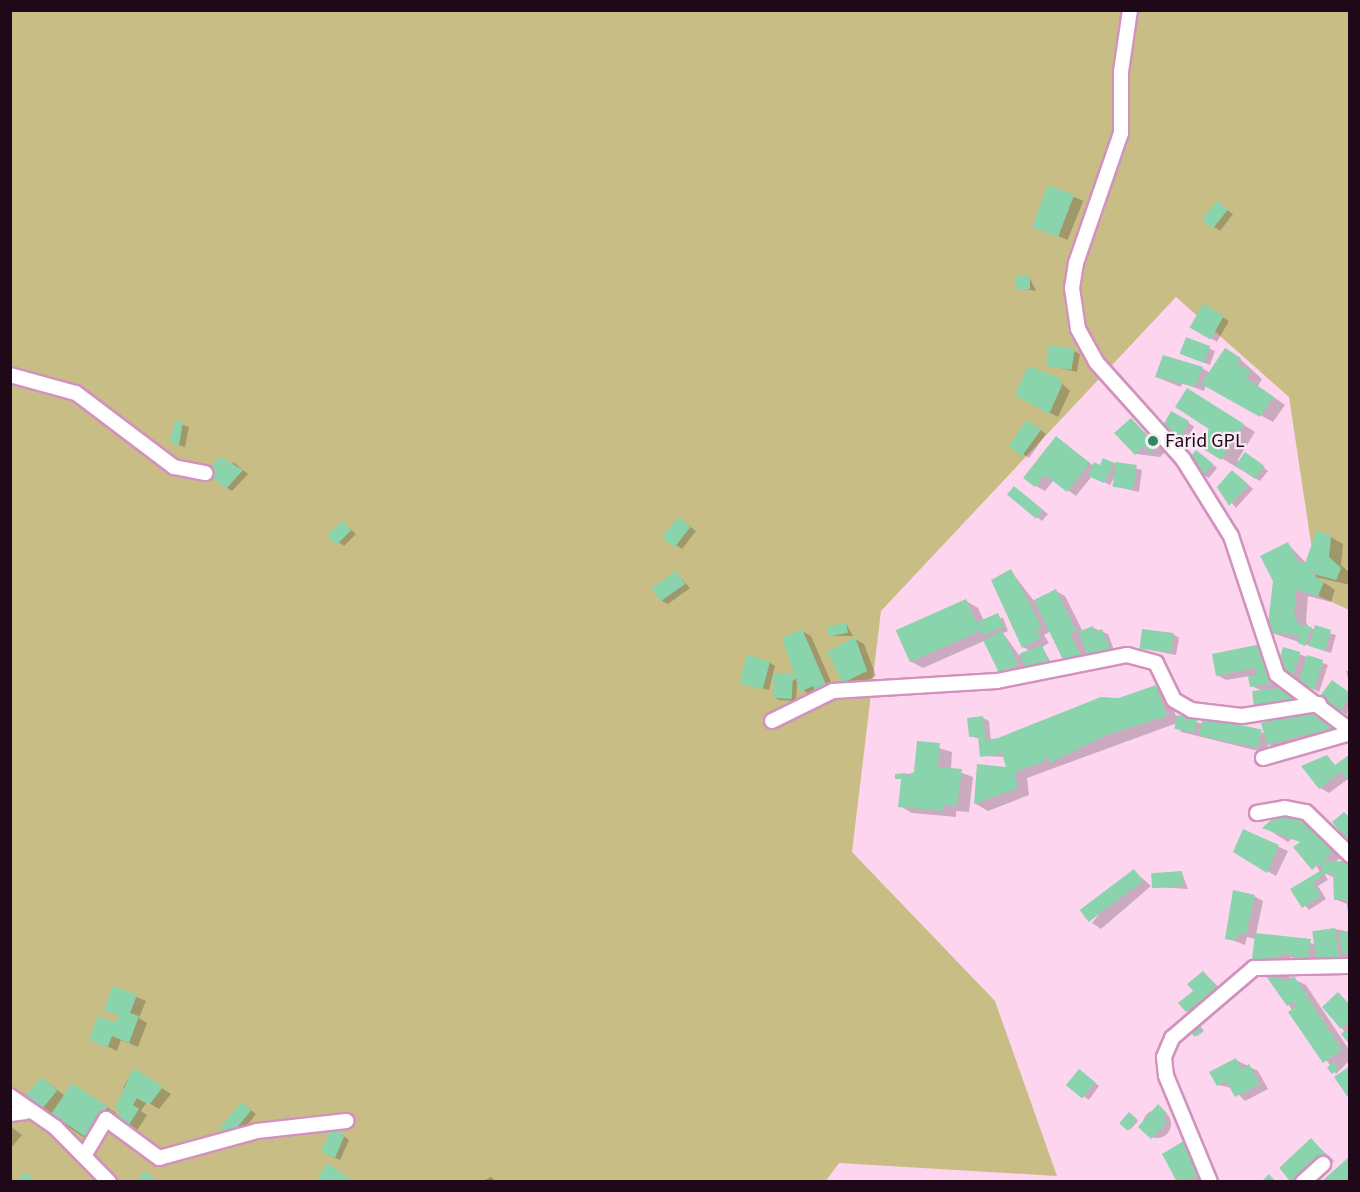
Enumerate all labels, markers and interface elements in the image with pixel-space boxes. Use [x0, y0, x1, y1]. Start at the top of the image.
place label: Farid GPL [1165, 429, 1245, 453]
marker: Farid GPL [1146, 434, 1160, 448]

